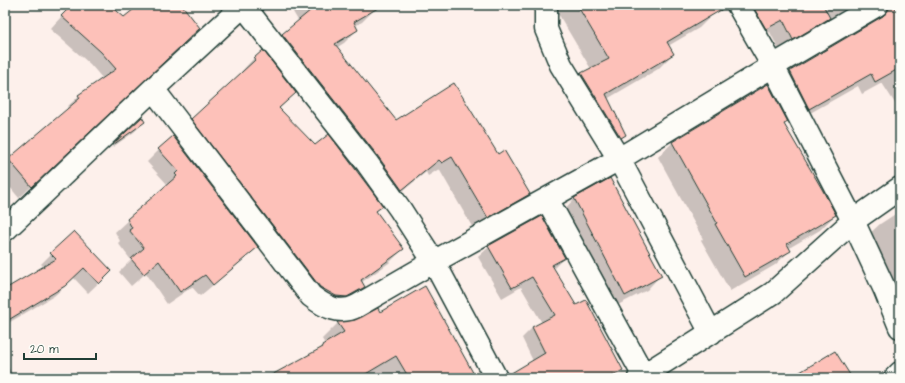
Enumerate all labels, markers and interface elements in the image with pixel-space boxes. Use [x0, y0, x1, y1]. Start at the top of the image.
scale bar [24, 335, 96, 361]
text: 20 m [30, 341, 59, 358]

